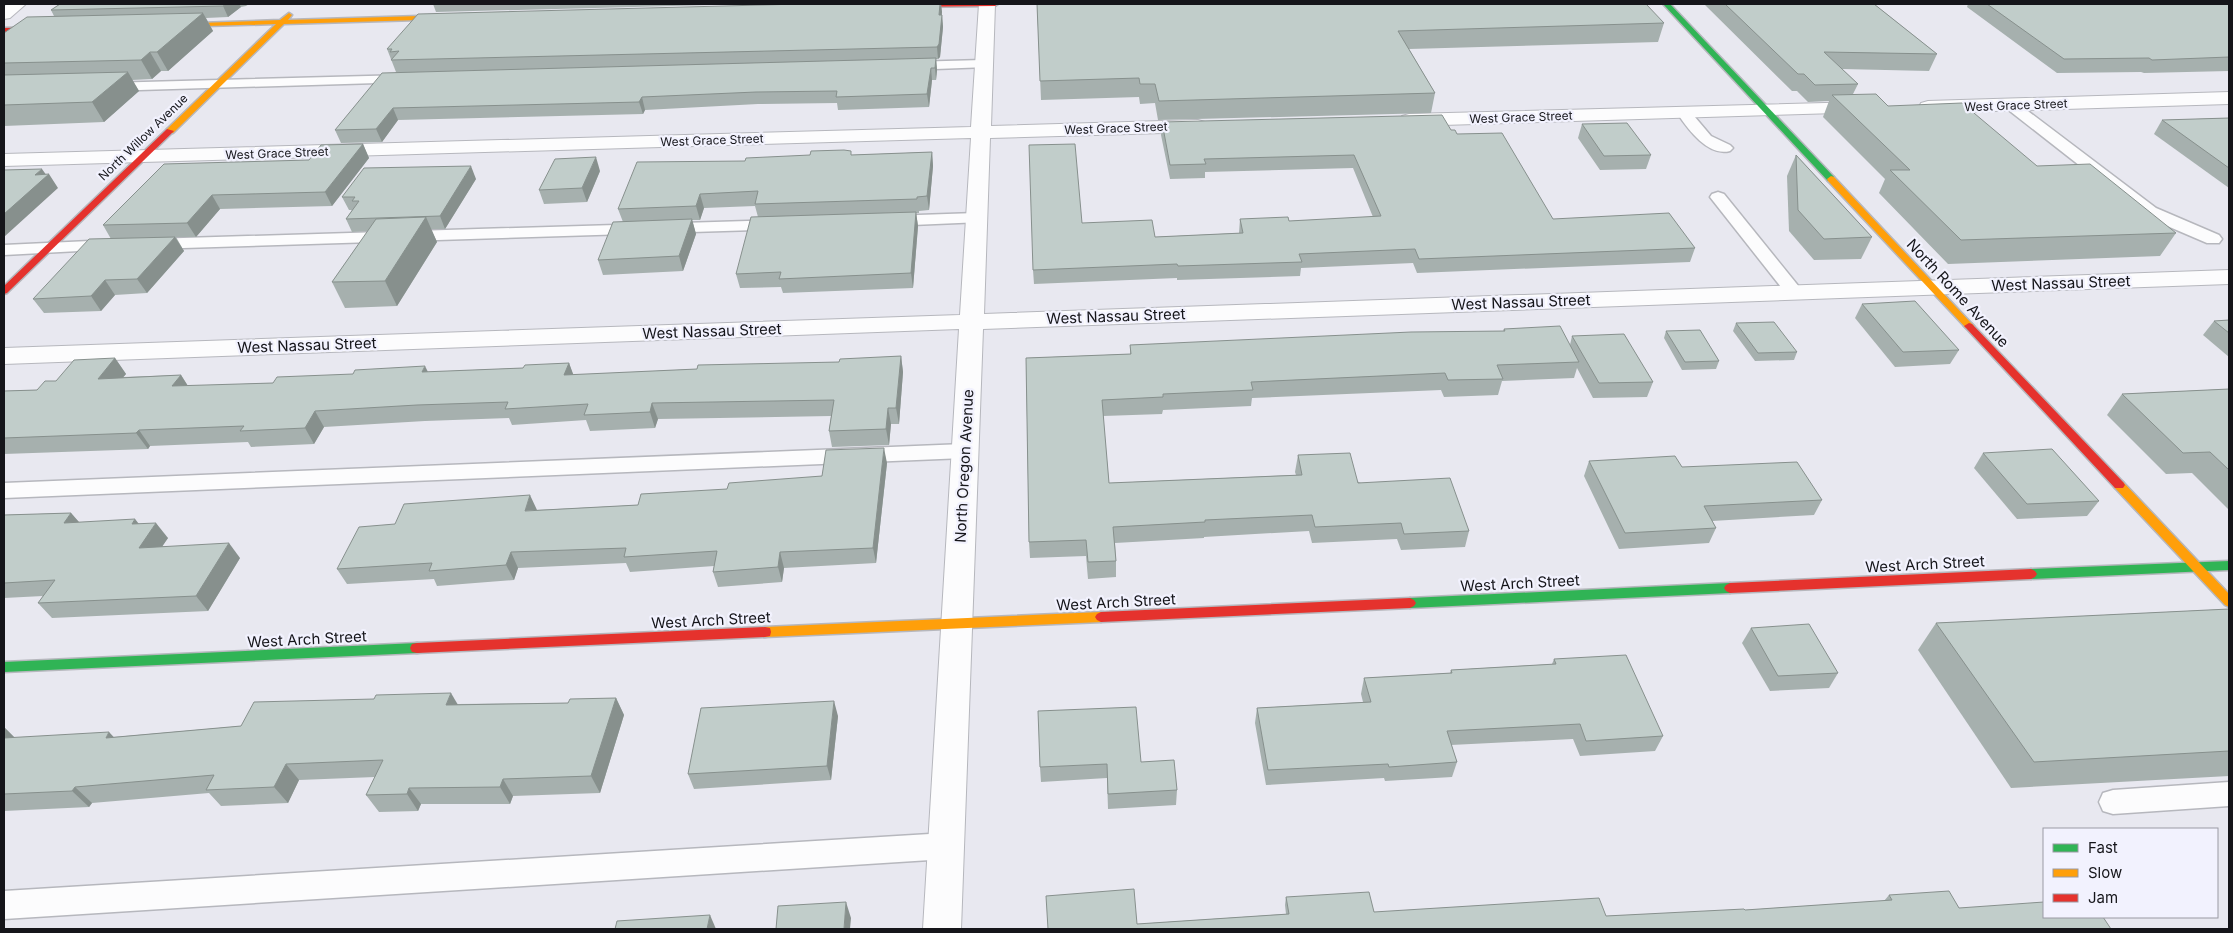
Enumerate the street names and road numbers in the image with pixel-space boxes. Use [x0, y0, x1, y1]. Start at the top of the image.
street label: North Willow Avenue [95, 91, 191, 183]
street label: West Grace Street [1964, 96, 2068, 114]
street label: West Grace Street [1469, 108, 1573, 126]
street label: West Grace Street [1064, 119, 1168, 137]
street label: West Grace Street [660, 131, 764, 149]
street label: West Grace Street [225, 144, 329, 162]
street label: North Rome Avenue [1903, 235, 2013, 351]
street label: West Nassau Street [1991, 271, 2131, 295]
street label: West Nassau Street [1451, 290, 1591, 314]
street label: West Nassau Street [1046, 304, 1186, 328]
street label: West Nassau Street [642, 319, 782, 343]
street label: West Nassau Street [237, 333, 377, 357]
street label: North Oregon Avenue [950, 389, 978, 543]
street label: West Arch Street [1865, 551, 1985, 577]
street label: West Arch Street [1460, 570, 1580, 596]
street label: West Arch Street [1056, 589, 1176, 615]
street label: West Arch Street [651, 607, 771, 633]
street label: West Arch Street [247, 626, 367, 652]

